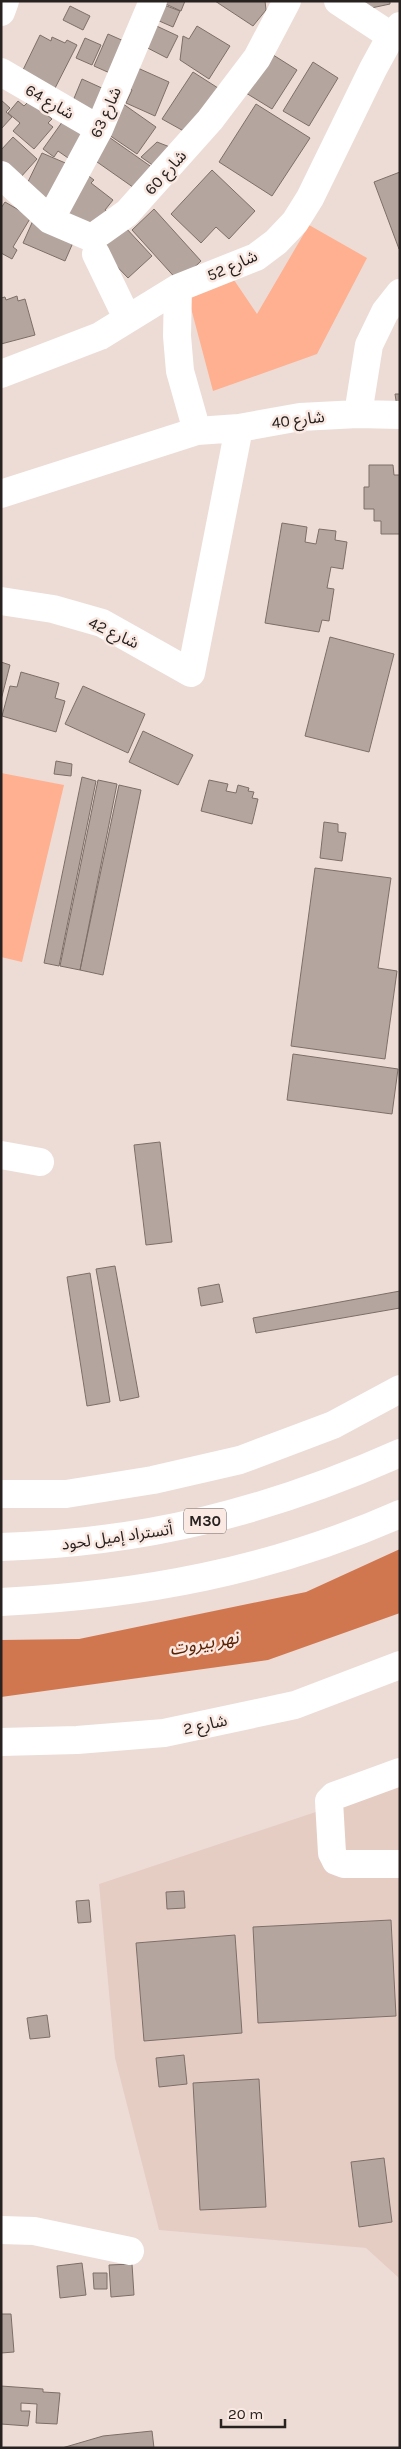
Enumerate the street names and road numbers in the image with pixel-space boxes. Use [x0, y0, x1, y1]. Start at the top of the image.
street label: شارع 64 [21, 80, 77, 126]
street label: شارع 63 [86, 84, 128, 142]
street label: شارع 60 [140, 146, 193, 201]
street label: شارع 52 [204, 246, 262, 288]
street label: شارع 40 [270, 407, 326, 435]
street label: شارع 42 [84, 613, 142, 655]
road number: M30 [184, 1508, 226, 1534]
street label: أتستراد إميل لحود [60, 1519, 174, 1555]
street label: شارع 2 [181, 1711, 229, 1741]

